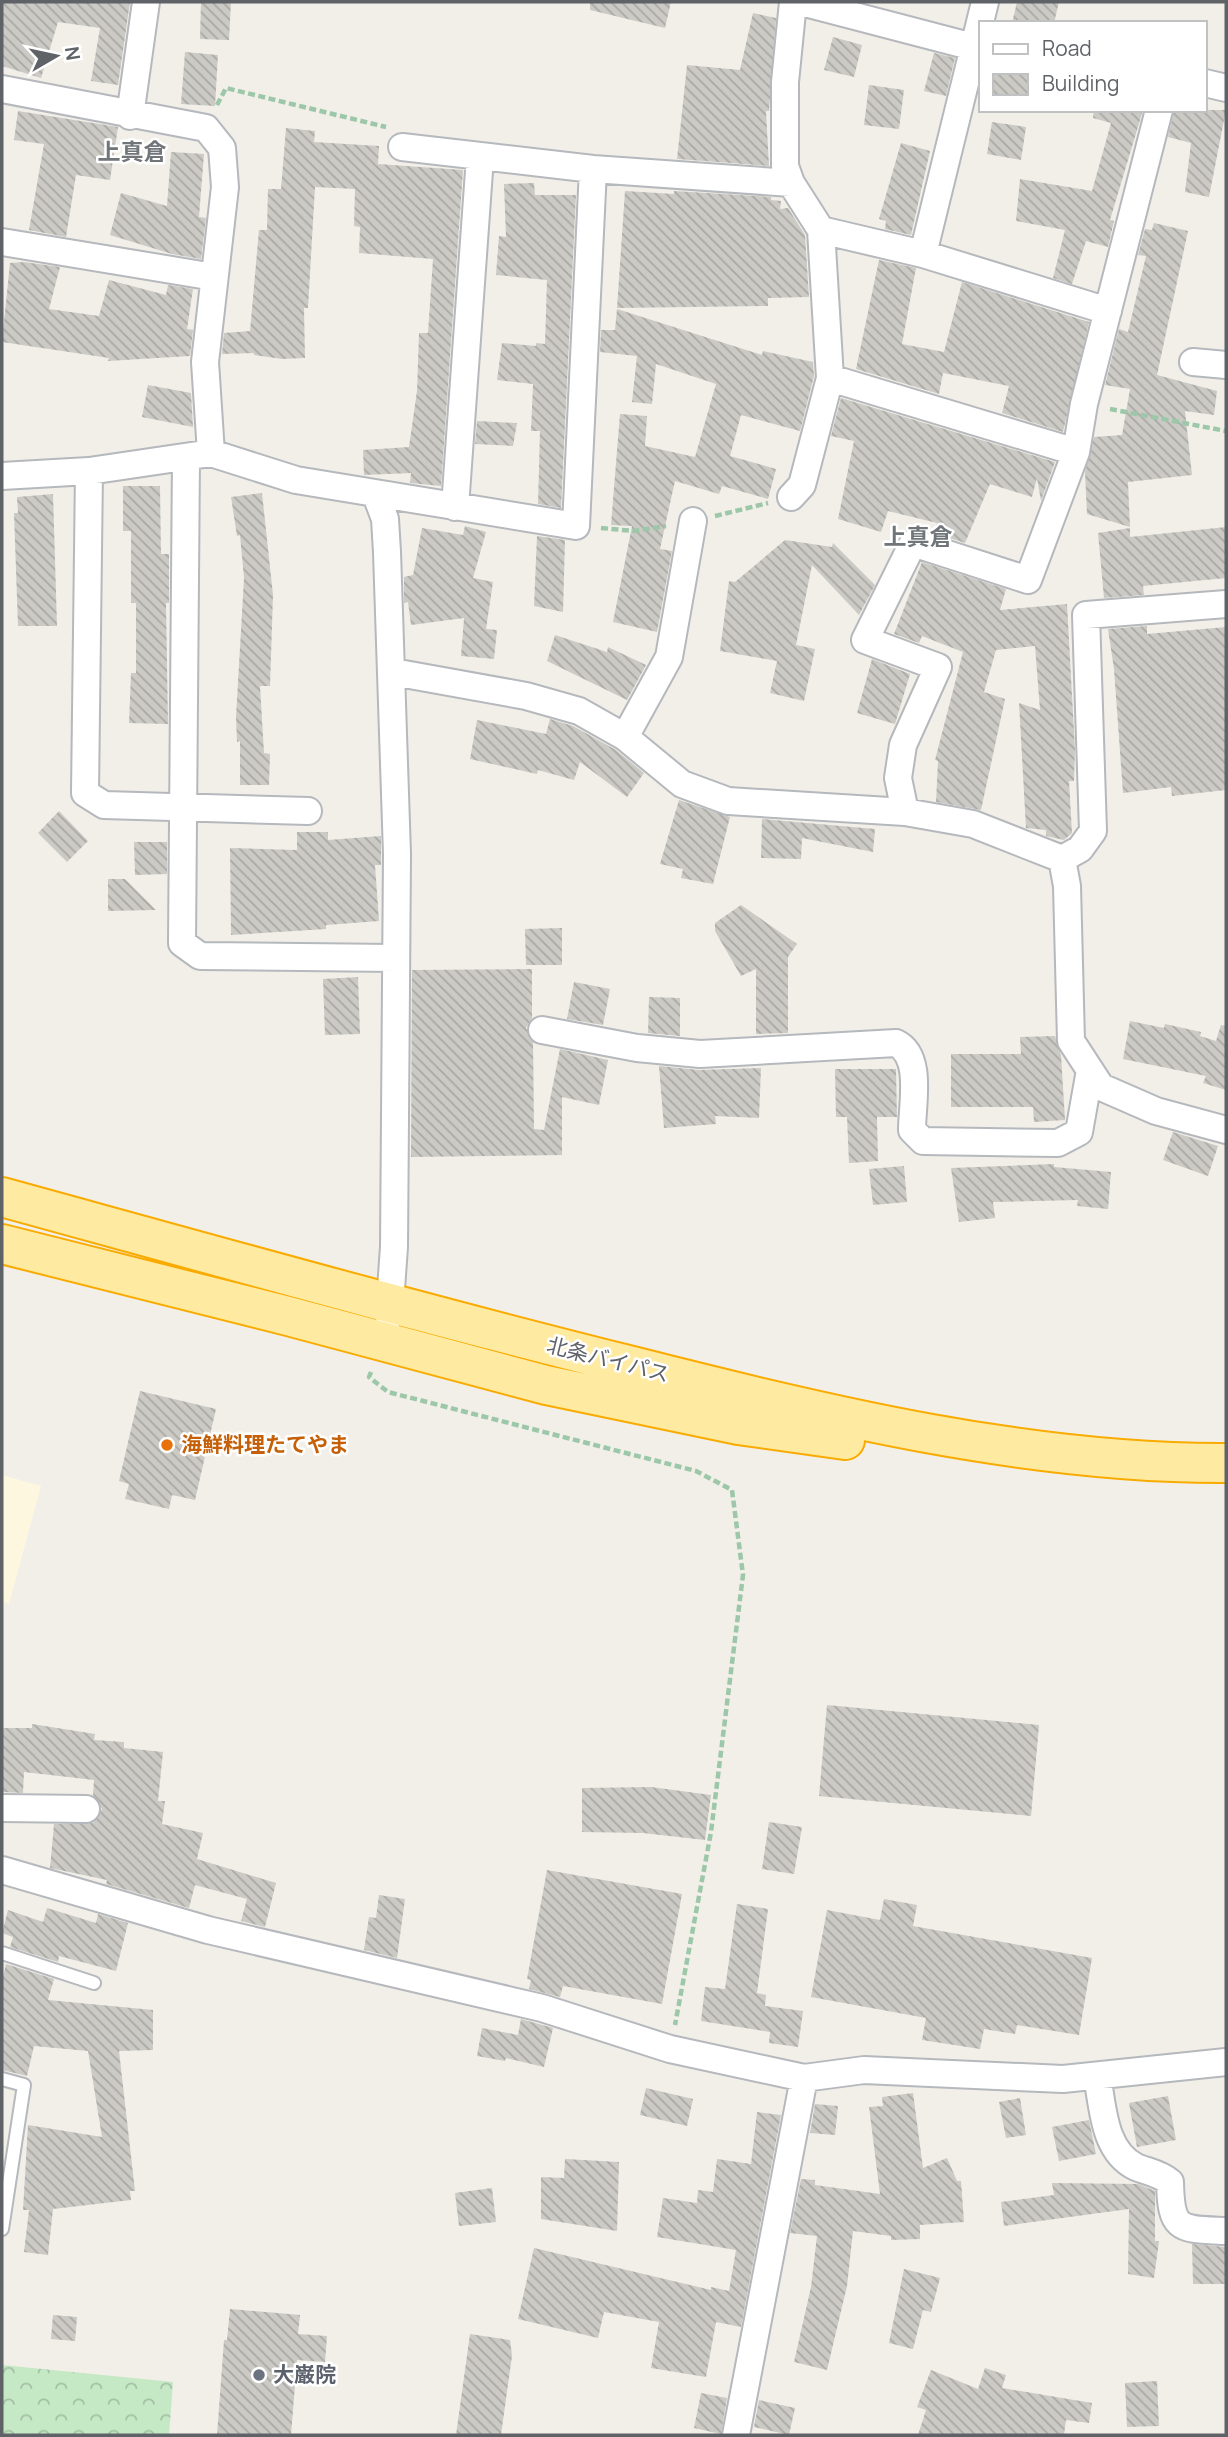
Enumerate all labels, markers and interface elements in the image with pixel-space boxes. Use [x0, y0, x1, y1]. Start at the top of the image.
north arrow [21, 21, 91, 91]
legend [979, 21, 1207, 112]
text: Road [1042, 34, 1092, 62]
text: N [59, 45, 87, 62]
text: Building [1042, 69, 1119, 97]
district label: 上真倉 [98, 135, 167, 167]
district label: 上真倉 [884, 520, 953, 552]
street label: 北条バイパス [544, 1330, 673, 1388]
place label: 海鮮料理たてやま [181, 1430, 349, 1458]
marker: 海鮮料理たてやま [159, 1437, 175, 1453]
place label: 大巌院 [273, 2360, 336, 2388]
marker: 大巌院 [251, 2367, 267, 2383]

